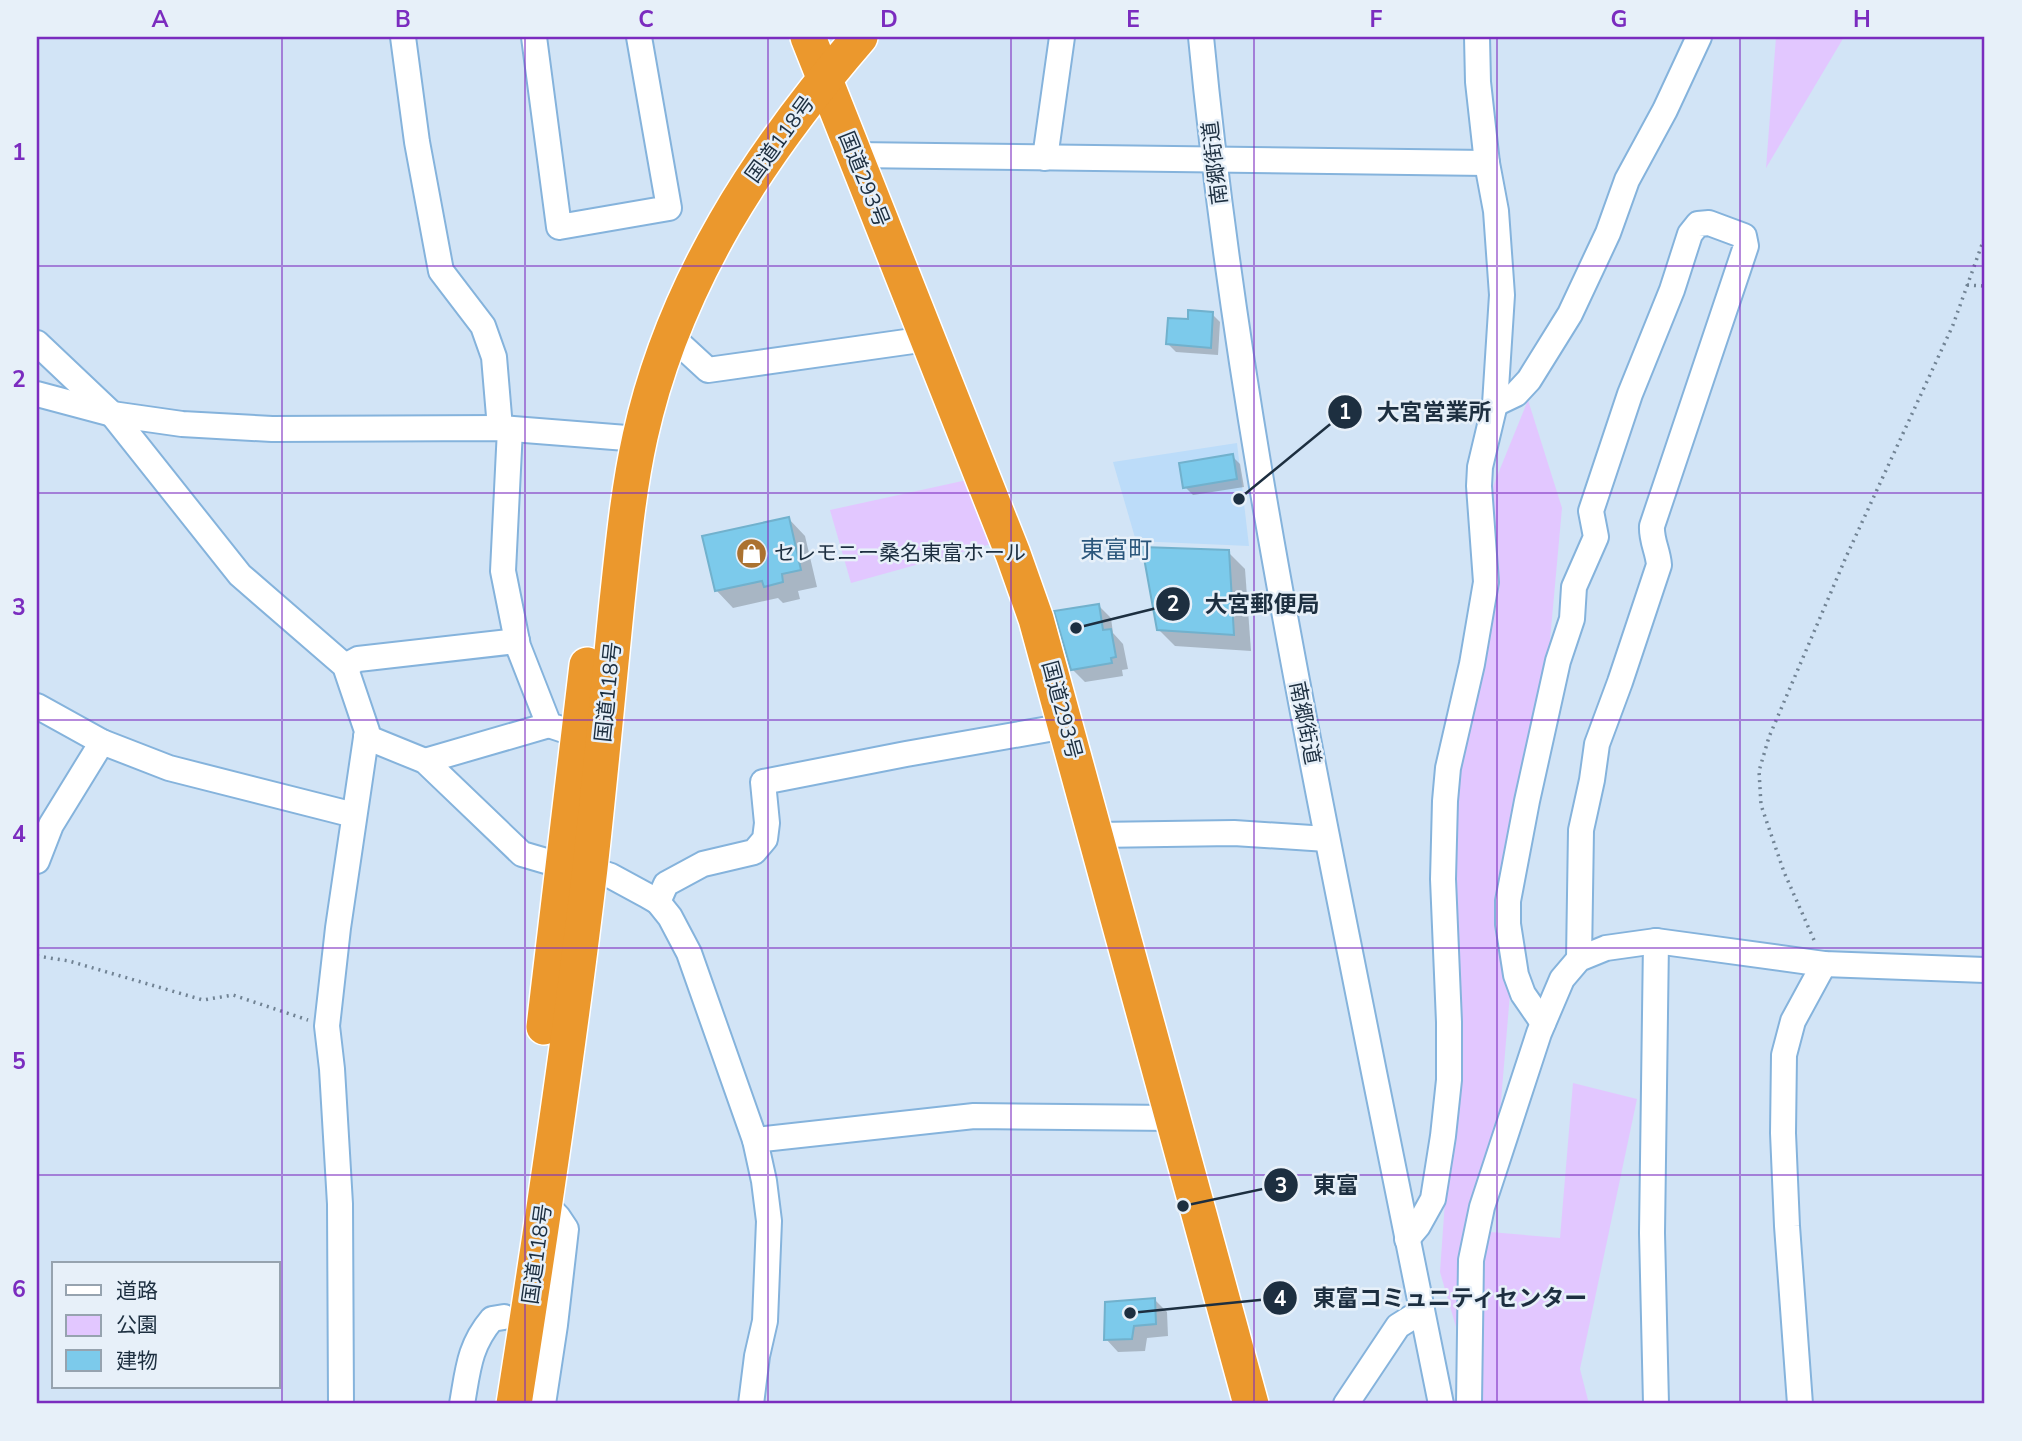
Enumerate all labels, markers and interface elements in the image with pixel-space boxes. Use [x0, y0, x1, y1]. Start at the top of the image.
text: A [151, 4, 169, 35]
text: B [395, 4, 411, 35]
text: C [638, 4, 654, 35]
text: D [880, 4, 898, 35]
text: E [1126, 4, 1140, 35]
text: F [1370, 4, 1383, 35]
text: G [1611, 4, 1627, 35]
text: H [1853, 4, 1871, 35]
street label: 国道118号 [739, 90, 821, 188]
street label: 南郷街道 [1196, 120, 1234, 206]
street label: 国道293号 [832, 127, 896, 231]
text: 1 [12, 137, 26, 168]
text: 2 [12, 364, 26, 395]
callout: 大宮営業所 [1328, 390, 1506, 434]
text: 大宮営業所 [1377, 397, 1492, 428]
text: 1 [1339, 398, 1351, 426]
district label: 東富町 [1080, 534, 1152, 566]
shop icon: セレモニー桑名東富ホール [734, 536, 768, 570]
place label: セレモニー桑名東富ホール [774, 539, 1026, 567]
callout: 大宮郵便局 [1156, 582, 1334, 626]
text: 大宮郵便局 [1205, 589, 1320, 620]
text: 2 [1167, 590, 1179, 618]
text: 3 [12, 592, 26, 623]
street label: 国道118号 [589, 640, 627, 744]
street label: 国道293号 [1035, 658, 1089, 762]
street label: 南郷街道 [1283, 679, 1327, 767]
text: 4 [12, 819, 26, 850]
text: 5 [12, 1046, 26, 1077]
callout: 東富 [1264, 1163, 1373, 1207]
text: 東富 [1313, 1170, 1359, 1201]
text: 3 [1275, 1172, 1287, 1200]
street label: 国道118号 [516, 1202, 558, 1306]
legend [52, 1262, 280, 1388]
text: 6 [12, 1274, 26, 1305]
callout: 東富コミュニティセンター [1263, 1276, 1602, 1320]
text: 道路 [116, 1277, 158, 1305]
text: 東富コミュニティセンター [1313, 1283, 1587, 1314]
text: 4 [1274, 1285, 1287, 1313]
text: 公園 [116, 1311, 158, 1339]
text: 建物 [116, 1347, 158, 1375]

